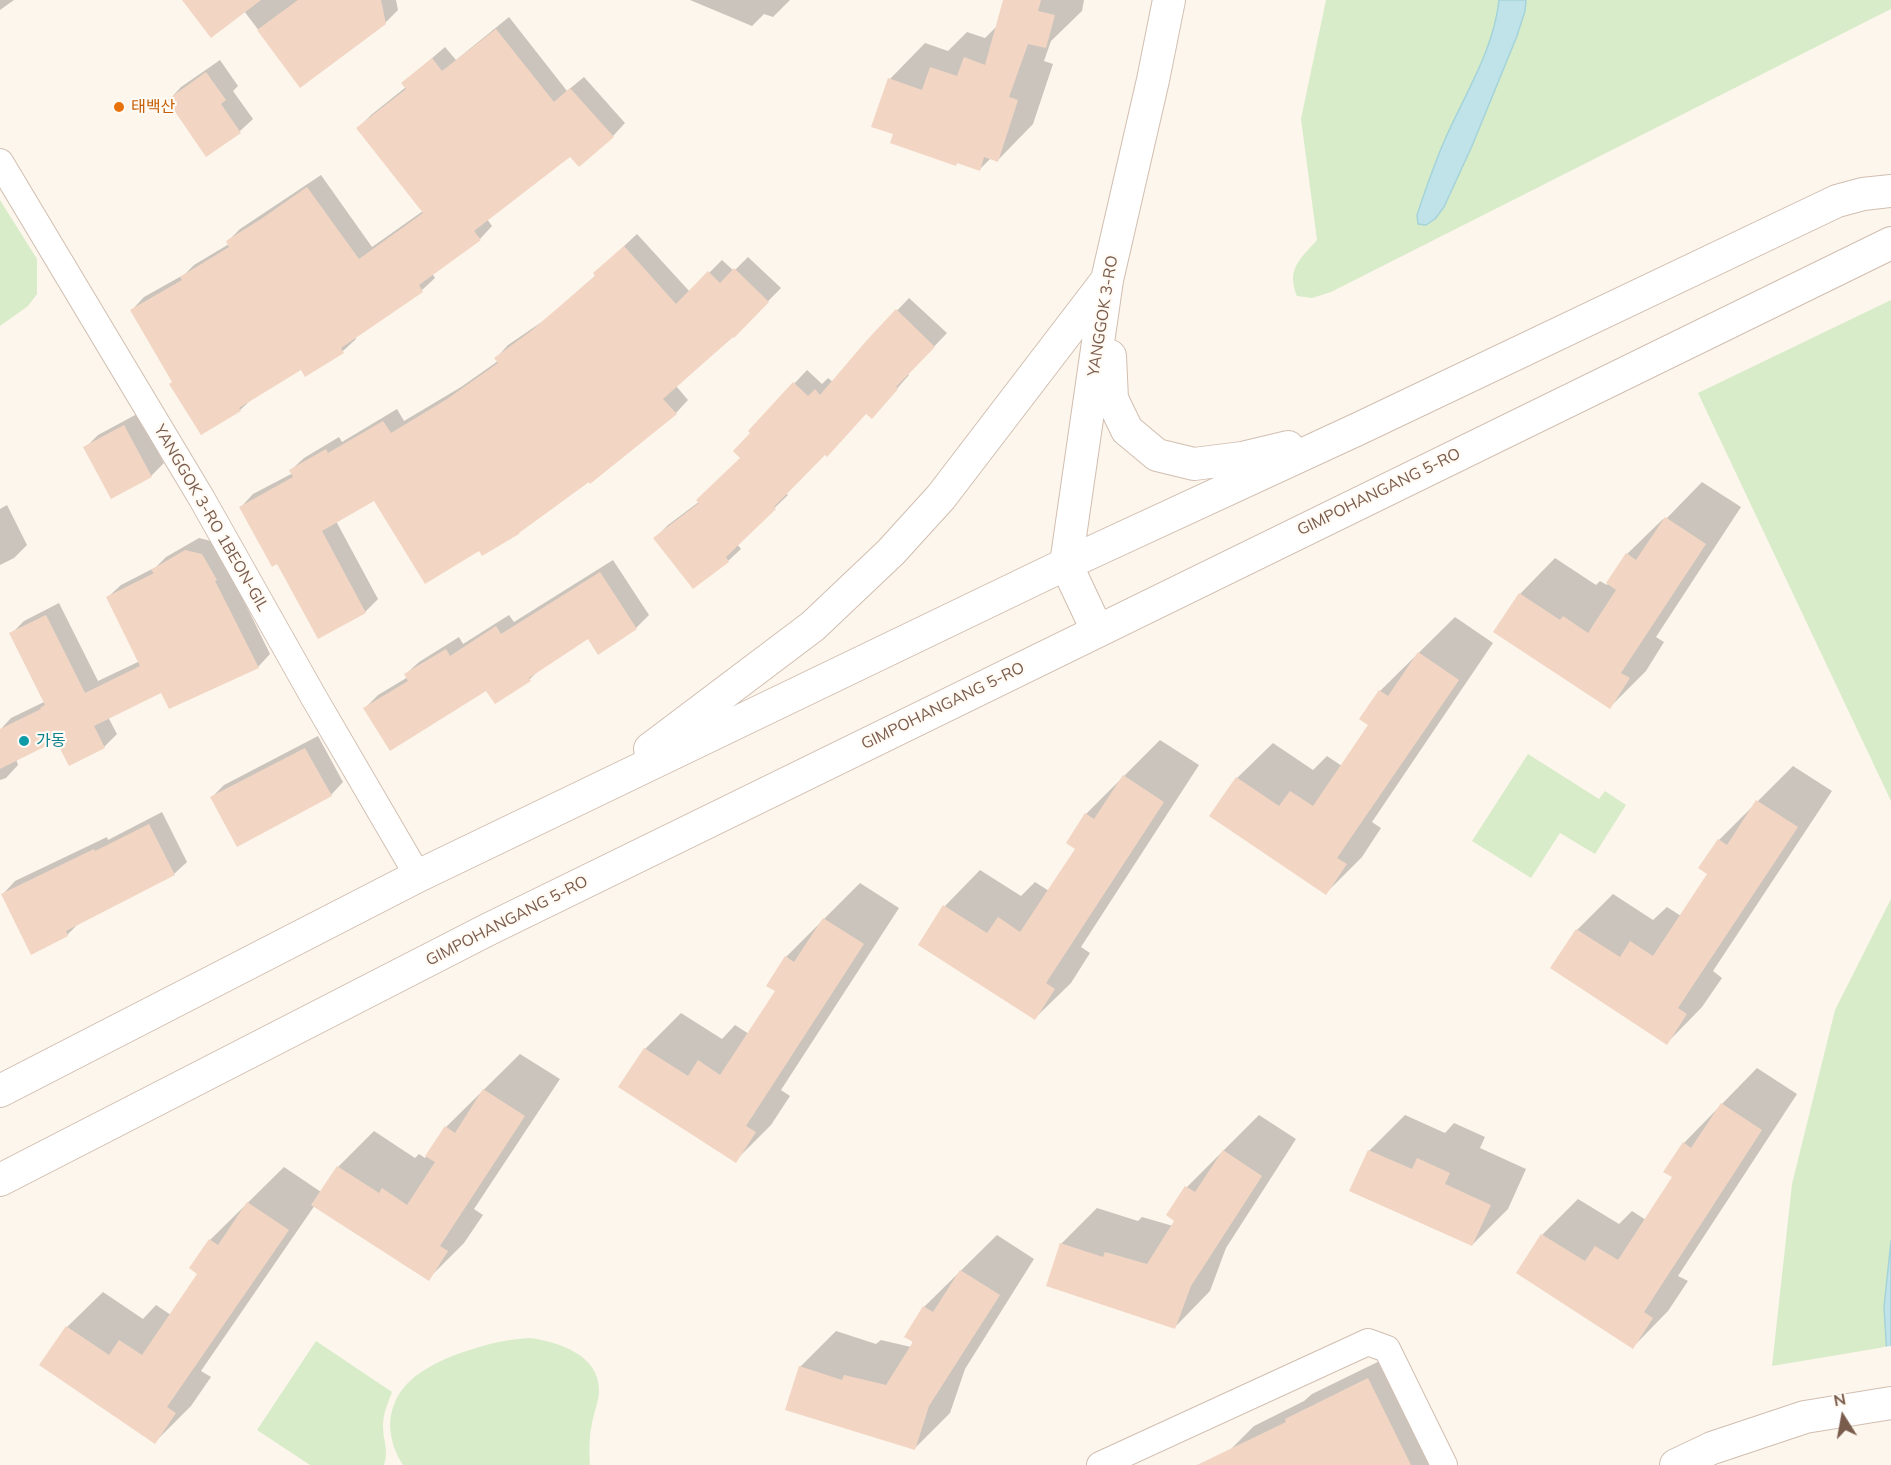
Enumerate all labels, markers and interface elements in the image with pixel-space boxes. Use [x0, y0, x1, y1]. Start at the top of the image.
place label: 태백산 [131, 97, 175, 117]
marker: 태백산 [112, 100, 126, 114]
street label: YANGGOK 3-RO [1084, 254, 1122, 378]
street label: YANGGOK 3-RO 1BEON-GIL [150, 421, 272, 615]
street label: GIMPOHANGANG 5-RO [1294, 444, 1464, 540]
street label: GIMPOHANGANG 5-RO [858, 658, 1028, 754]
place label: 가동 [36, 731, 65, 751]
marker: 가동 [17, 734, 31, 748]
street label: GIMPOHANGANG 5-RO [423, 872, 591, 970]
north arrow [1813, 1387, 1873, 1447]
text: N [1832, 1388, 1847, 1410]

